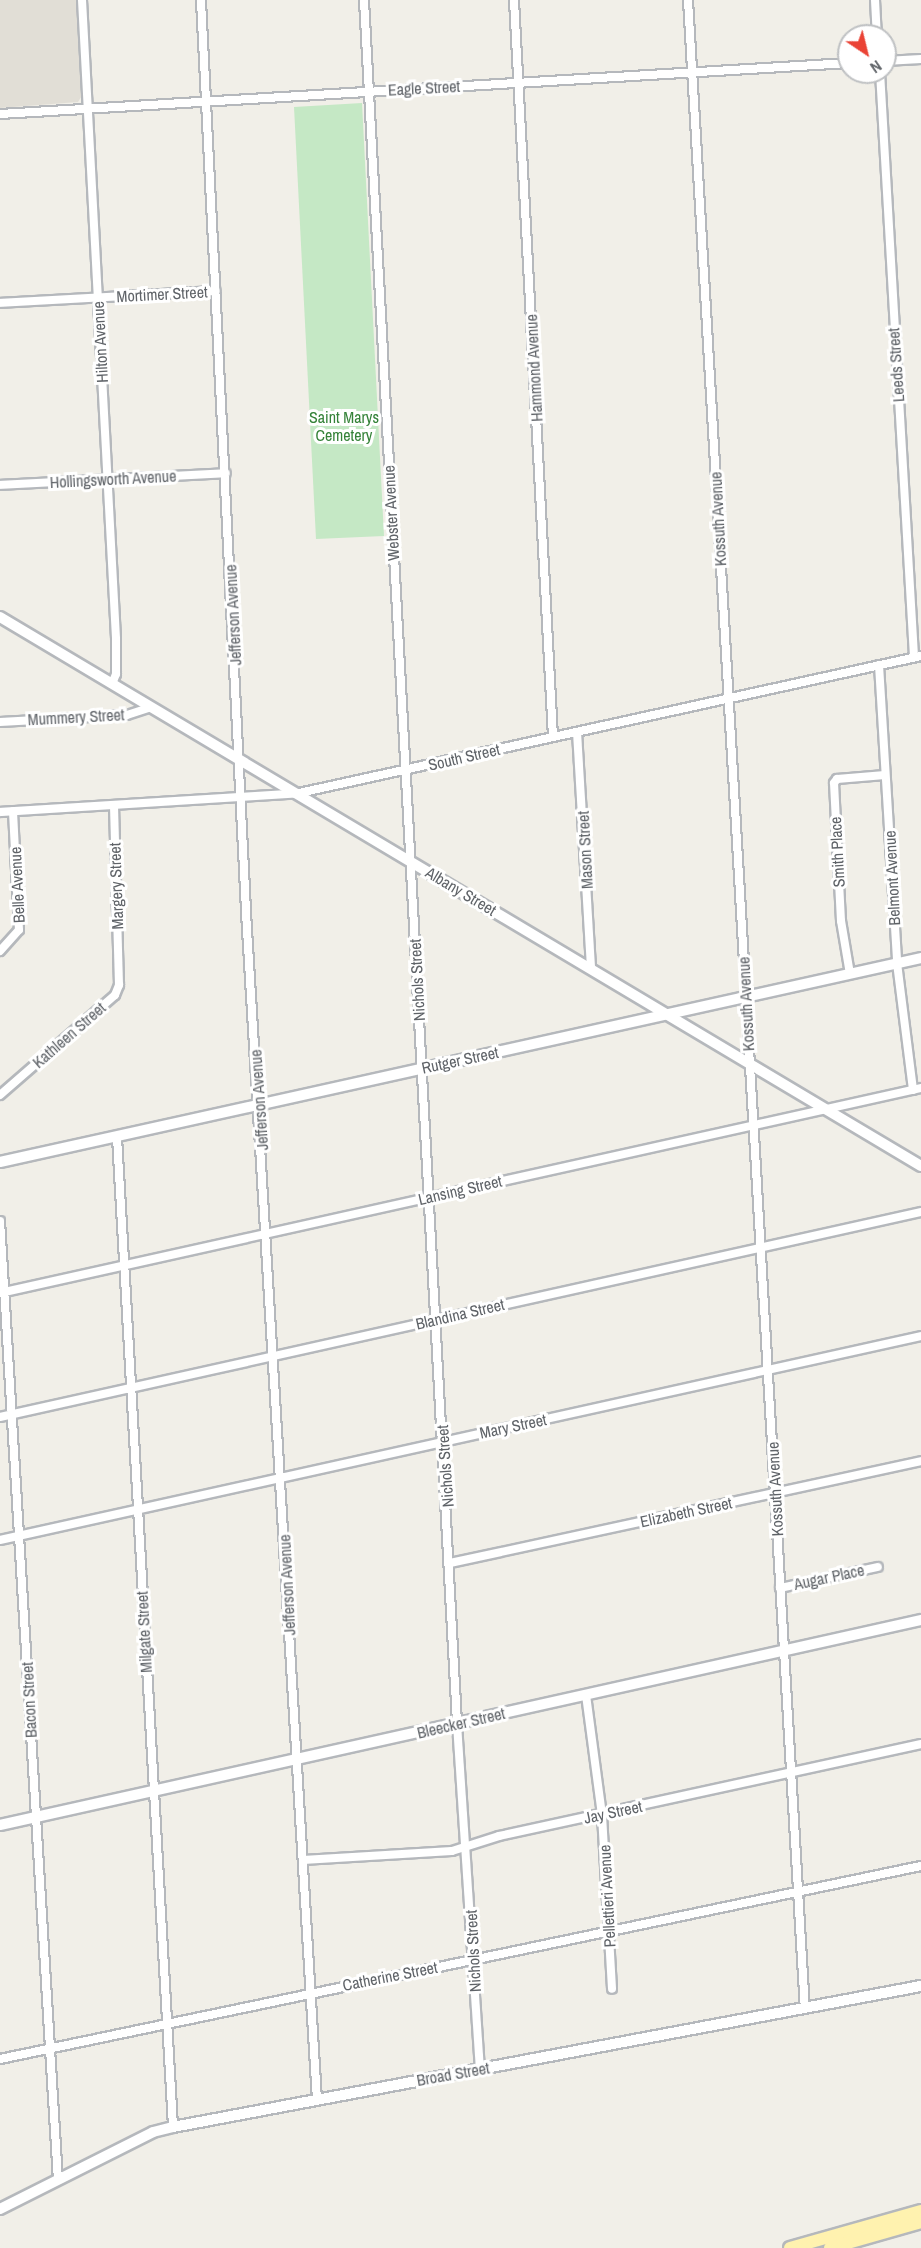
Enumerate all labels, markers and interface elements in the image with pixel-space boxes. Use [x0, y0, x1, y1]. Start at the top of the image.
north arrow [837, 24, 897, 84]
text: N [866, 55, 886, 79]
street label: Eagle Street [387, 77, 461, 99]
street label: Mortimer Street [116, 282, 208, 306]
street label: Hilton Avenue [88, 300, 112, 384]
street label: Hammond Avenue [522, 313, 546, 423]
street label: Leeds Street [884, 327, 908, 403]
park label: Saint Marys Cemetery [309, 407, 379, 445]
street label: Webster Avenue [379, 464, 403, 562]
street label: Hollingsworth Avenue [49, 466, 177, 492]
street label: Kossuth Avenue [706, 471, 730, 567]
street label: Jefferson Avenue [221, 564, 245, 666]
street label: Mummery Street [27, 705, 125, 729]
street label: South Street [426, 739, 502, 775]
street label: Mason Street [573, 811, 597, 889]
street label: Smith Place [826, 816, 848, 888]
street label: Belmont Avenue [880, 830, 904, 926]
street label: Margery Street [105, 842, 127, 930]
street label: Belle Avenue [5, 846, 29, 924]
street label: Albany Street [422, 862, 500, 920]
street label: Nichols Street [405, 938, 429, 1022]
street label: Kossuth Avenue [734, 956, 758, 1052]
street label: Kathleen Street [29, 998, 109, 1072]
street label: Rutger Street [420, 1042, 500, 1078]
street label: Jefferson Avenue [246, 1049, 272, 1151]
street label: Lansing Street [416, 1171, 504, 1209]
street label: Blandina Street [414, 1294, 506, 1334]
street label: Mary Street [478, 1410, 548, 1442]
street label: Nichols Street [433, 1424, 457, 1508]
street label: Kossuth Avenue [763, 1441, 787, 1537]
street label: Elizabeth Street [638, 1493, 734, 1531]
street label: Jefferson Avenue [275, 1534, 299, 1636]
street label: Augar Place [792, 1560, 866, 1594]
street label: Milgate Street [132, 1591, 156, 1673]
street label: Bacon Street [17, 1662, 41, 1738]
street label: Bleecker Street [415, 1704, 507, 1742]
street label: Jay Street [582, 1796, 644, 1828]
street label: Pellettieri Avenue [595, 1844, 619, 1948]
street label: Nichols Street [461, 1909, 485, 1993]
street label: Catherine Street [341, 1957, 439, 1995]
street label: Broad Street [415, 2058, 491, 2090]

